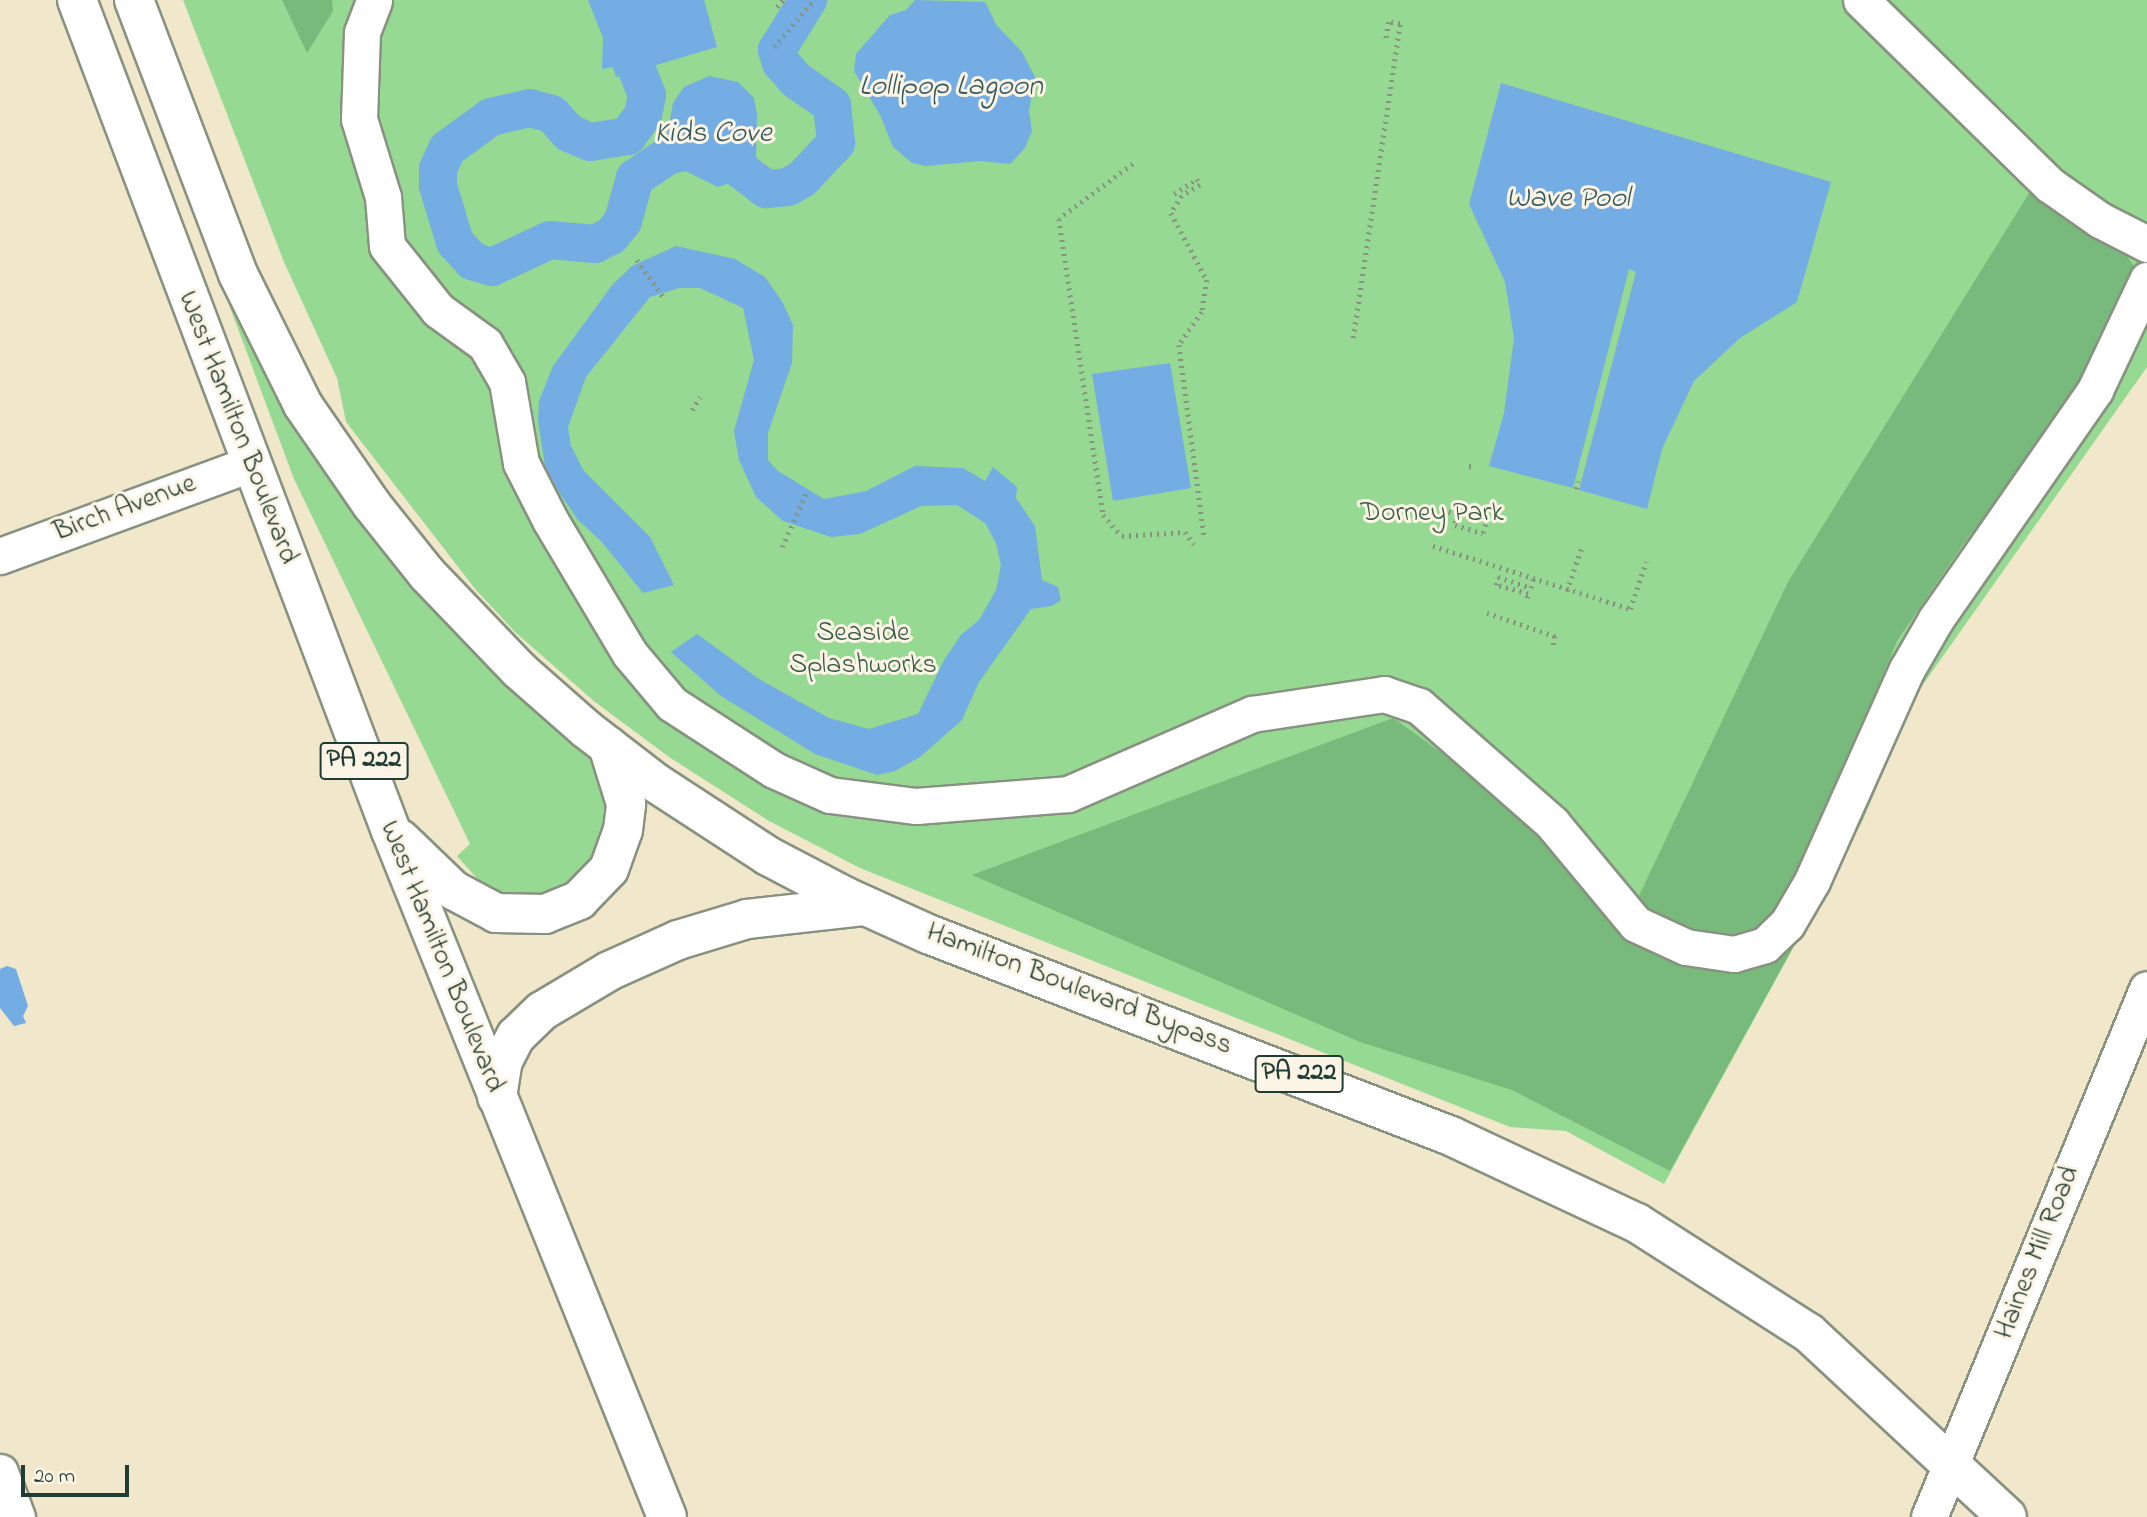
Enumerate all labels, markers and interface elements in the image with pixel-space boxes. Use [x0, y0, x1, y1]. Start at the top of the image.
water label: Lollipop Lagoon [859, 69, 1043, 105]
water label: Kids Cove [654, 116, 772, 152]
water label: Wave Pool [1506, 181, 1630, 217]
street label: West Hamilton Boulevard [169, 287, 305, 569]
street label: Birch Avenue [49, 468, 201, 550]
park label: Dorney Park [1360, 497, 1504, 531]
park label: Seaside Splashworks [789, 617, 937, 683]
road number: PA 222 [318, 738, 410, 783]
street label: West Hamilton Boulevard [371, 817, 511, 1097]
street label: Hamilton Boulevard Bypass [921, 916, 1237, 1064]
road number: PA 222 [1254, 1051, 1344, 1096]
street label: Haines Mill Road [1988, 1162, 2088, 1344]
scale bar [24, 1450, 133, 1494]
text: 20 m [34, 1462, 75, 1492]

